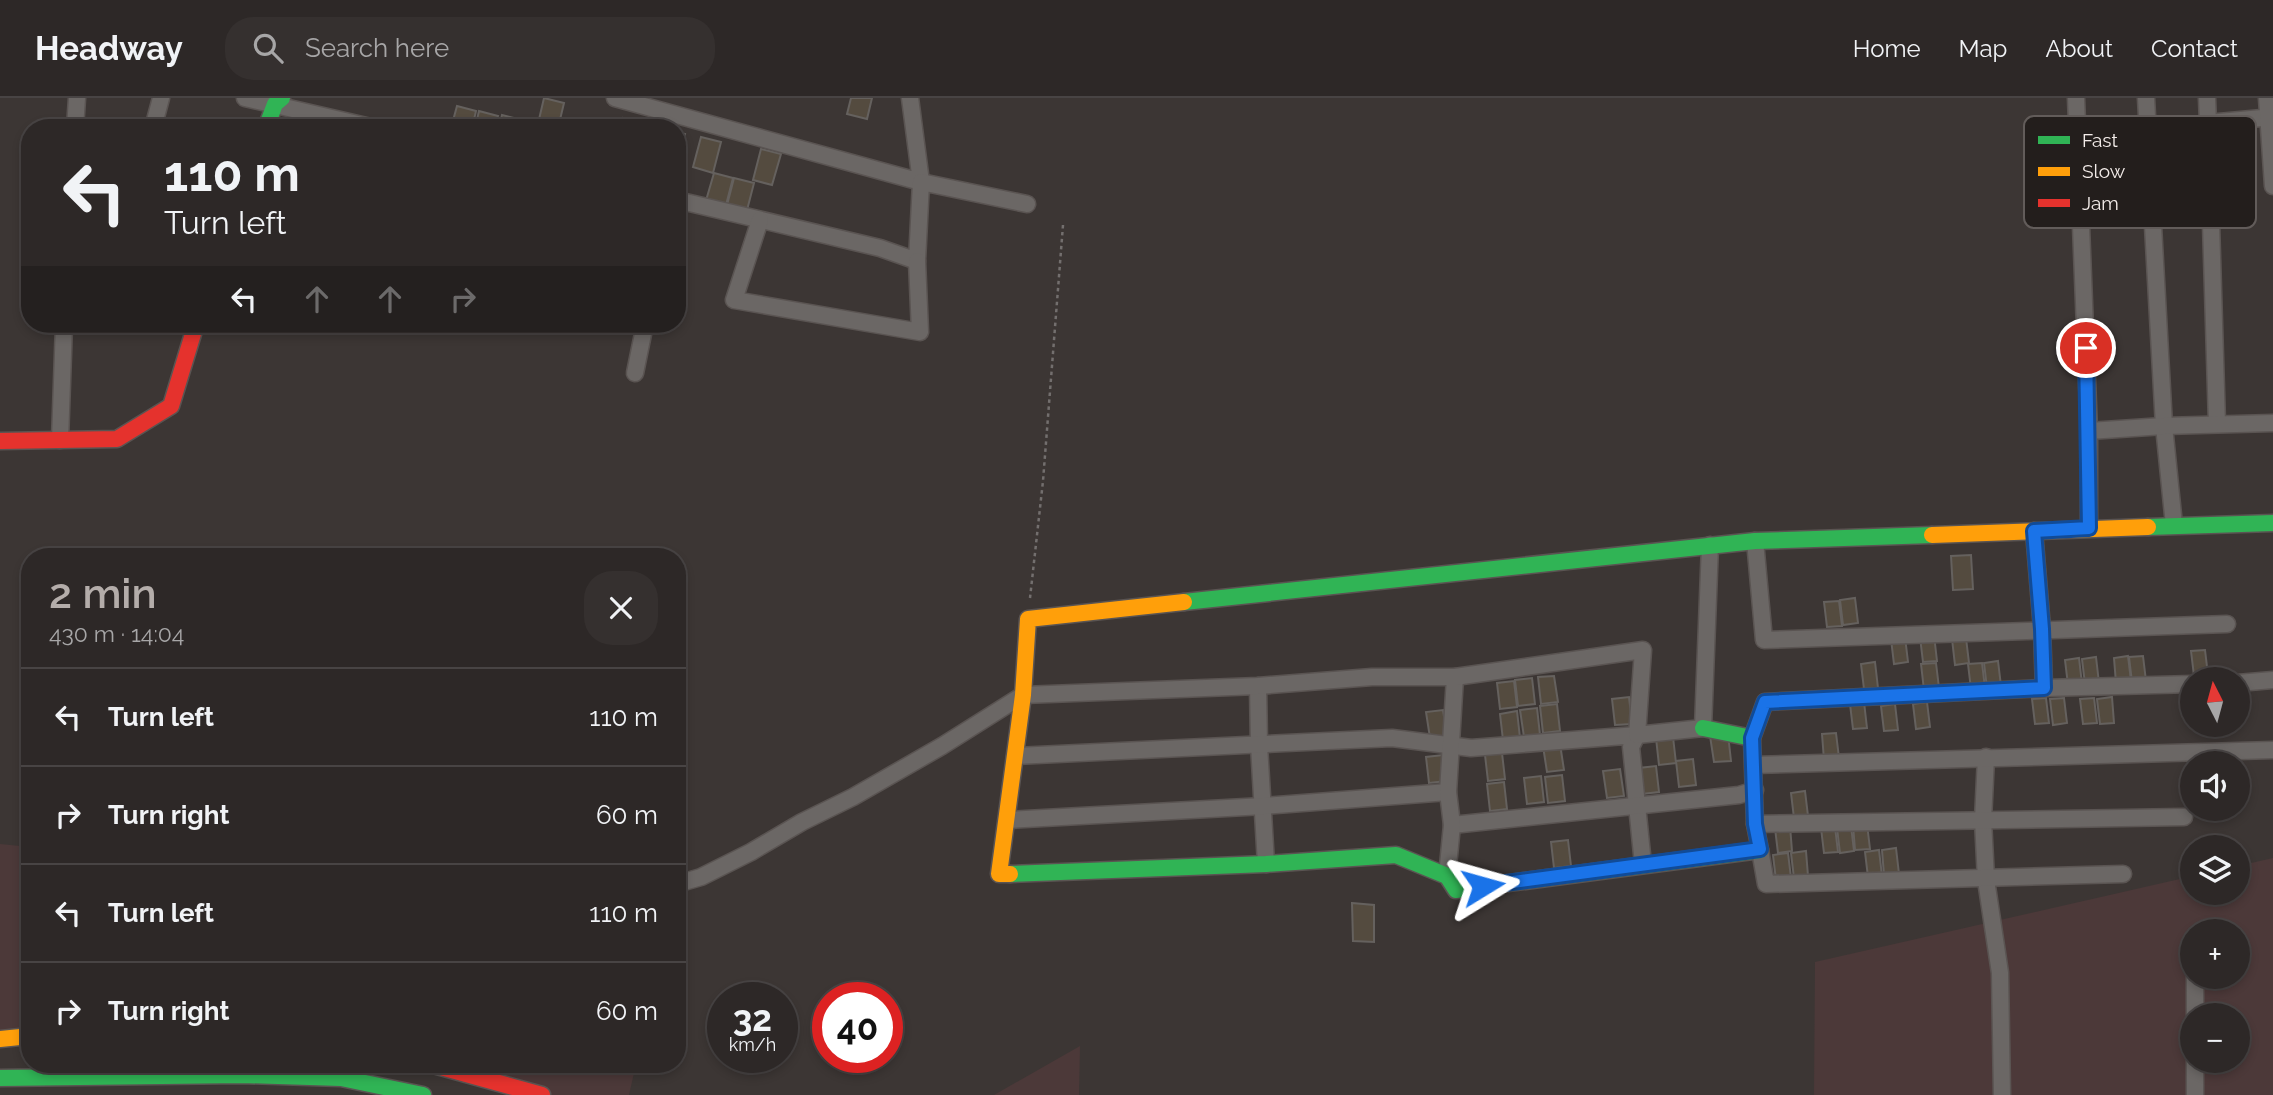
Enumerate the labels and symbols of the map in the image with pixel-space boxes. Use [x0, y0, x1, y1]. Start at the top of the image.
legend [2024, 116, 2256, 228]
text: Fast [2082, 129, 2118, 151]
text: Slow [2082, 160, 2126, 182]
text: Jam [2082, 192, 2119, 214]
pin [2056, 318, 2116, 378]
north arrow [2180, 667, 2250, 737]
position arrow [1446, 849, 1520, 923]
speed limit sign: 40 [812, 982, 903, 1073]

